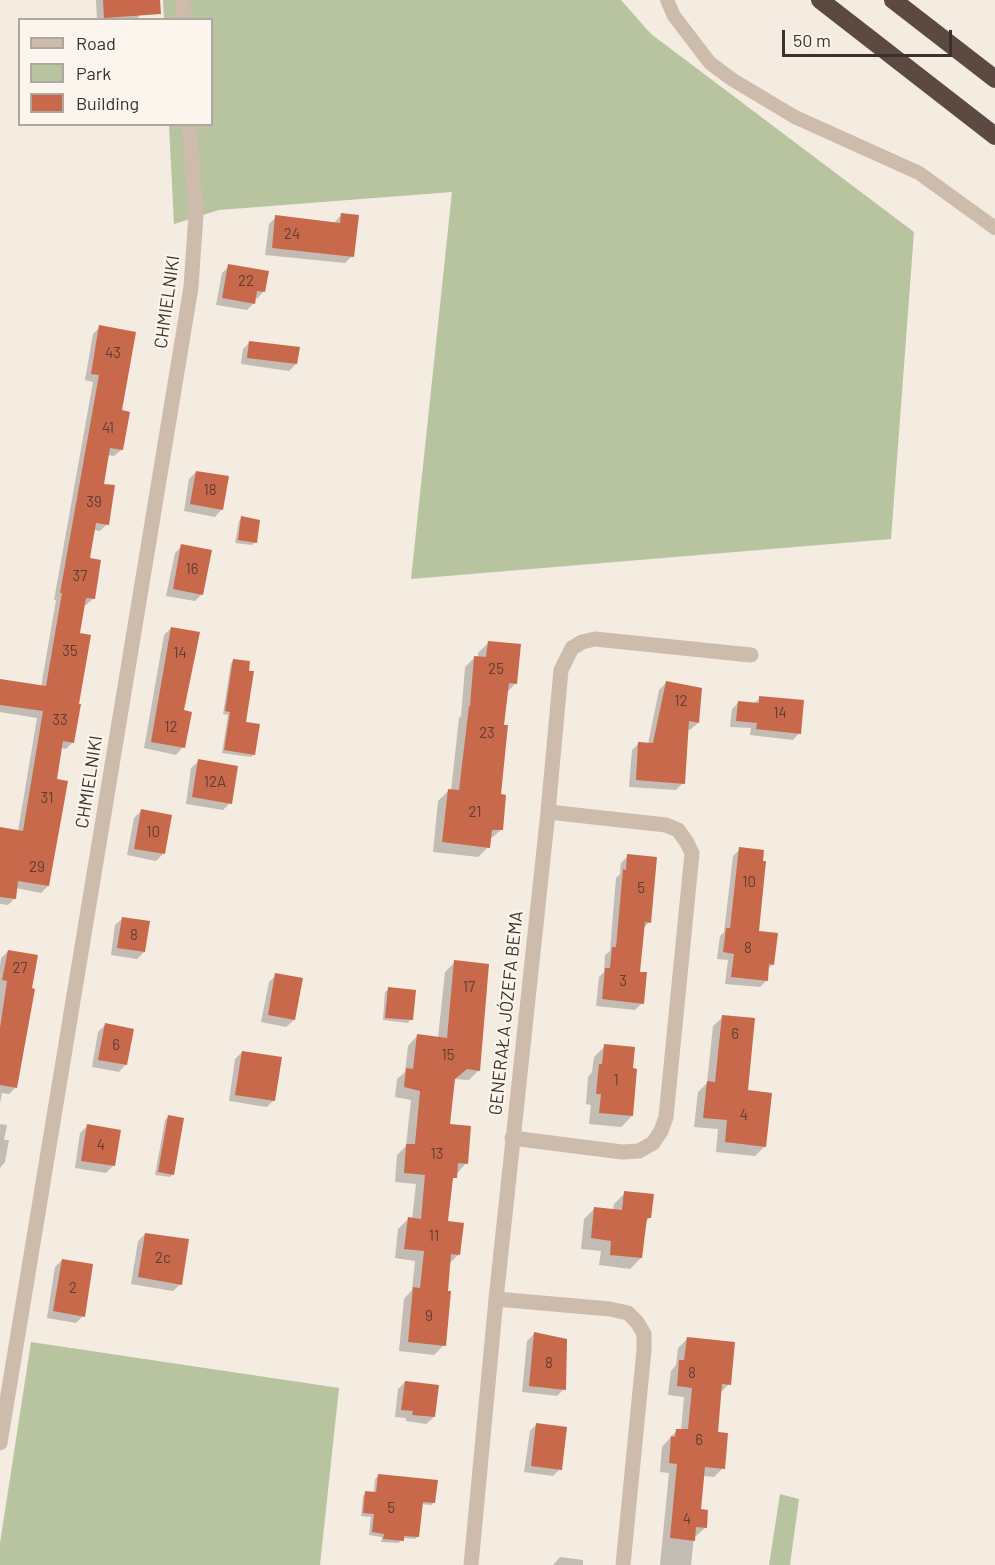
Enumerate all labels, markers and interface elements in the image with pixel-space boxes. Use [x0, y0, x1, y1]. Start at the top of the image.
legend [18, 18, 213, 126]
scale bar [785, 18, 954, 56]
text: 50 m [793, 29, 831, 51]
text: Road [76, 32, 116, 54]
text: Park [76, 62, 111, 84]
text: Building [76, 92, 139, 114]
house number: 24 [284, 225, 300, 243]
street label: CHMIELNIKI [150, 254, 184, 350]
house number: 22 [238, 272, 254, 290]
house number: 43 [105, 344, 121, 362]
house number: 41 [102, 419, 114, 437]
house number: 18 [203, 481, 217, 499]
house number: 39 [86, 493, 102, 511]
house number: 16 [186, 560, 198, 578]
house number: 37 [73, 567, 87, 585]
house number: 35 [62, 642, 78, 660]
house number: 14 [173, 644, 187, 662]
house number: 25 [488, 660, 504, 678]
house number: 12 [674, 692, 688, 710]
house number: 14 [773, 704, 787, 722]
house number: 33 [52, 711, 68, 729]
house number: 12 [164, 718, 178, 736]
house number: 23 [479, 724, 495, 742]
street label: CHMIELNIKI [71, 734, 107, 830]
house number: 12A [204, 773, 226, 791]
house number: 31 [41, 789, 53, 807]
house number: 21 [468, 803, 482, 821]
house number: 10 [146, 823, 160, 841]
house number: 29 [29, 858, 45, 876]
house number: 10 [742, 873, 756, 891]
house number: 5 [637, 879, 645, 897]
street label: GENERAŁA JÓZEFA BEMA [485, 910, 527, 1116]
house number: 8 [130, 926, 138, 944]
house number: 8 [744, 939, 752, 957]
house number: 27 [12, 959, 28, 977]
house number: 3 [619, 972, 627, 990]
house number: 17 [463, 978, 475, 996]
house number: 6 [731, 1025, 739, 1043]
house number: 6 [112, 1036, 120, 1054]
house number: 15 [442, 1046, 454, 1064]
house number: 1 [613, 1071, 619, 1089]
house number: 4 [740, 1106, 748, 1124]
house number: 4 [97, 1136, 105, 1154]
house number: 13 [431, 1145, 443, 1163]
house number: 11 [429, 1227, 439, 1245]
house number: 2c [155, 1249, 171, 1267]
house number: 2 [69, 1279, 77, 1297]
house number: 9 [425, 1307, 433, 1325]
house number: 8 [545, 1354, 553, 1372]
house number: 8 [688, 1364, 696, 1382]
house number: 6 [695, 1431, 703, 1449]
house number: 5 [387, 1499, 395, 1517]
house number: 4 [683, 1510, 691, 1528]

